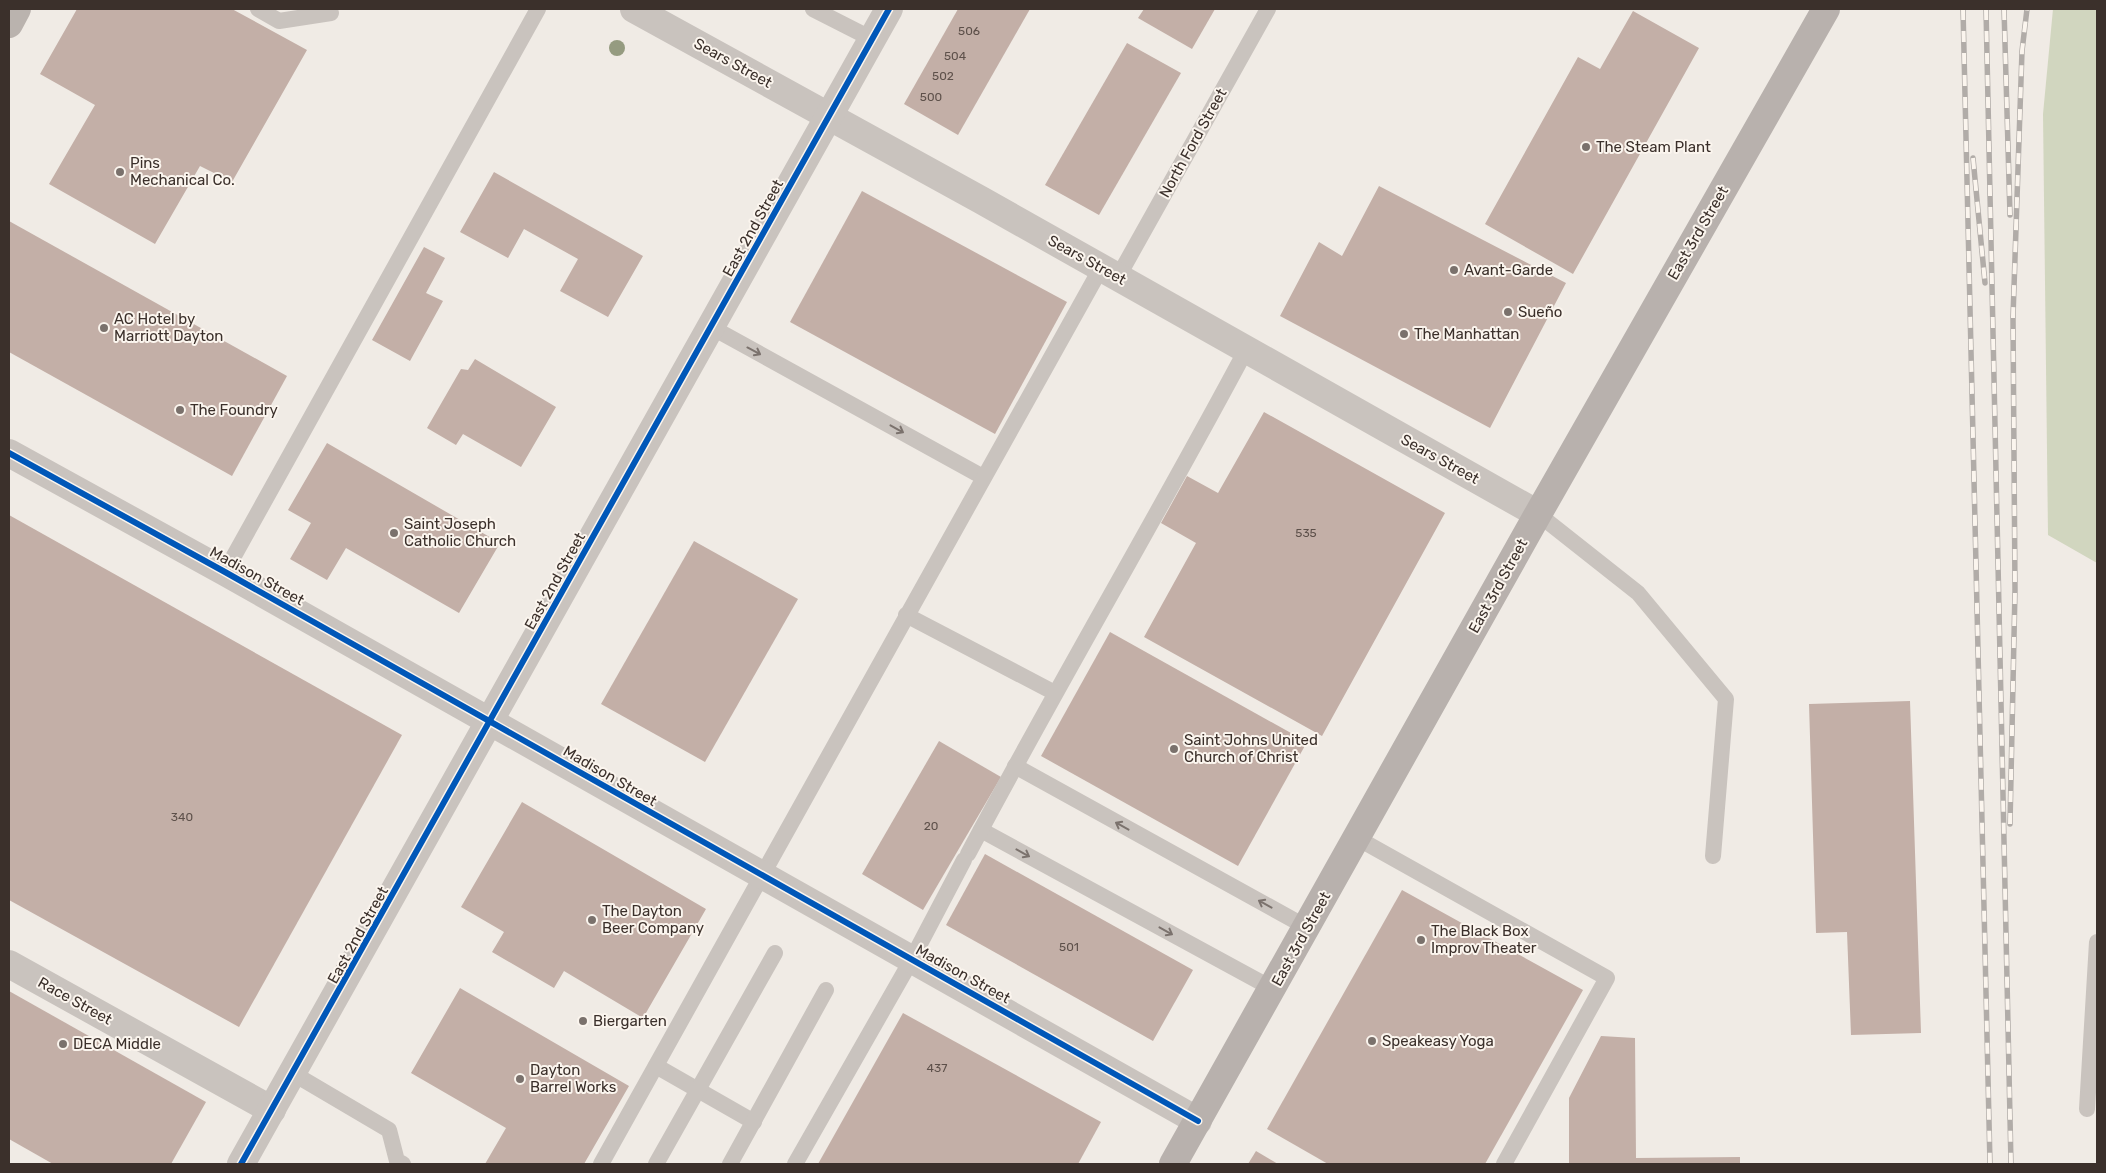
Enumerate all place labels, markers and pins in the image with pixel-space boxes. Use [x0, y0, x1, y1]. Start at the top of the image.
place label: The Steam Plant [1596, 138, 1711, 156]
marker: The Steam Plant [1580, 141, 1592, 153]
place label: Pins Mechanical Co. [130, 154, 235, 189]
marker: Pins Mechanical Co. [114, 166, 126, 178]
place label: Avant-Garde [1464, 261, 1553, 279]
marker: Avant-Garde [1448, 264, 1460, 276]
place label: Sueño [1518, 303, 1562, 321]
marker: Sueño [1502, 306, 1514, 318]
place label: AC Hotel by Marriott Dayton [114, 310, 223, 345]
marker: AC Hotel by Marriott Dayton [98, 322, 110, 334]
place label: The Manhattan [1414, 325, 1519, 343]
marker: The Manhattan [1398, 328, 1410, 340]
place label: The Foundry [190, 401, 278, 419]
marker: The Foundry [174, 404, 186, 416]
place label: Saint Joseph Catholic Church [404, 515, 516, 550]
marker: Saint Joseph Catholic Church [388, 527, 400, 539]
place label: Saint Johns United Church of Christ [1184, 731, 1318, 766]
marker: Saint Johns United Church of Christ [1168, 743, 1180, 755]
place label: The Dayton Beer Company [602, 902, 704, 937]
marker: The Dayton Beer Company [586, 914, 598, 926]
place label: The Black Box Improv Theater [1431, 922, 1537, 957]
marker: The Black Box Improv Theater [1415, 934, 1427, 946]
place label: Biergarten [593, 1012, 667, 1030]
marker: Biergarten [577, 1015, 589, 1027]
place label: Speakeasy Yoga [1382, 1032, 1494, 1050]
place label: DECA Middle [73, 1035, 161, 1053]
marker: Speakeasy Yoga [1366, 1035, 1378, 1047]
marker: DECA Middle [57, 1038, 69, 1050]
place label: Dayton Barrel Works [530, 1061, 617, 1096]
marker: Dayton Barrel Works [514, 1073, 526, 1085]

